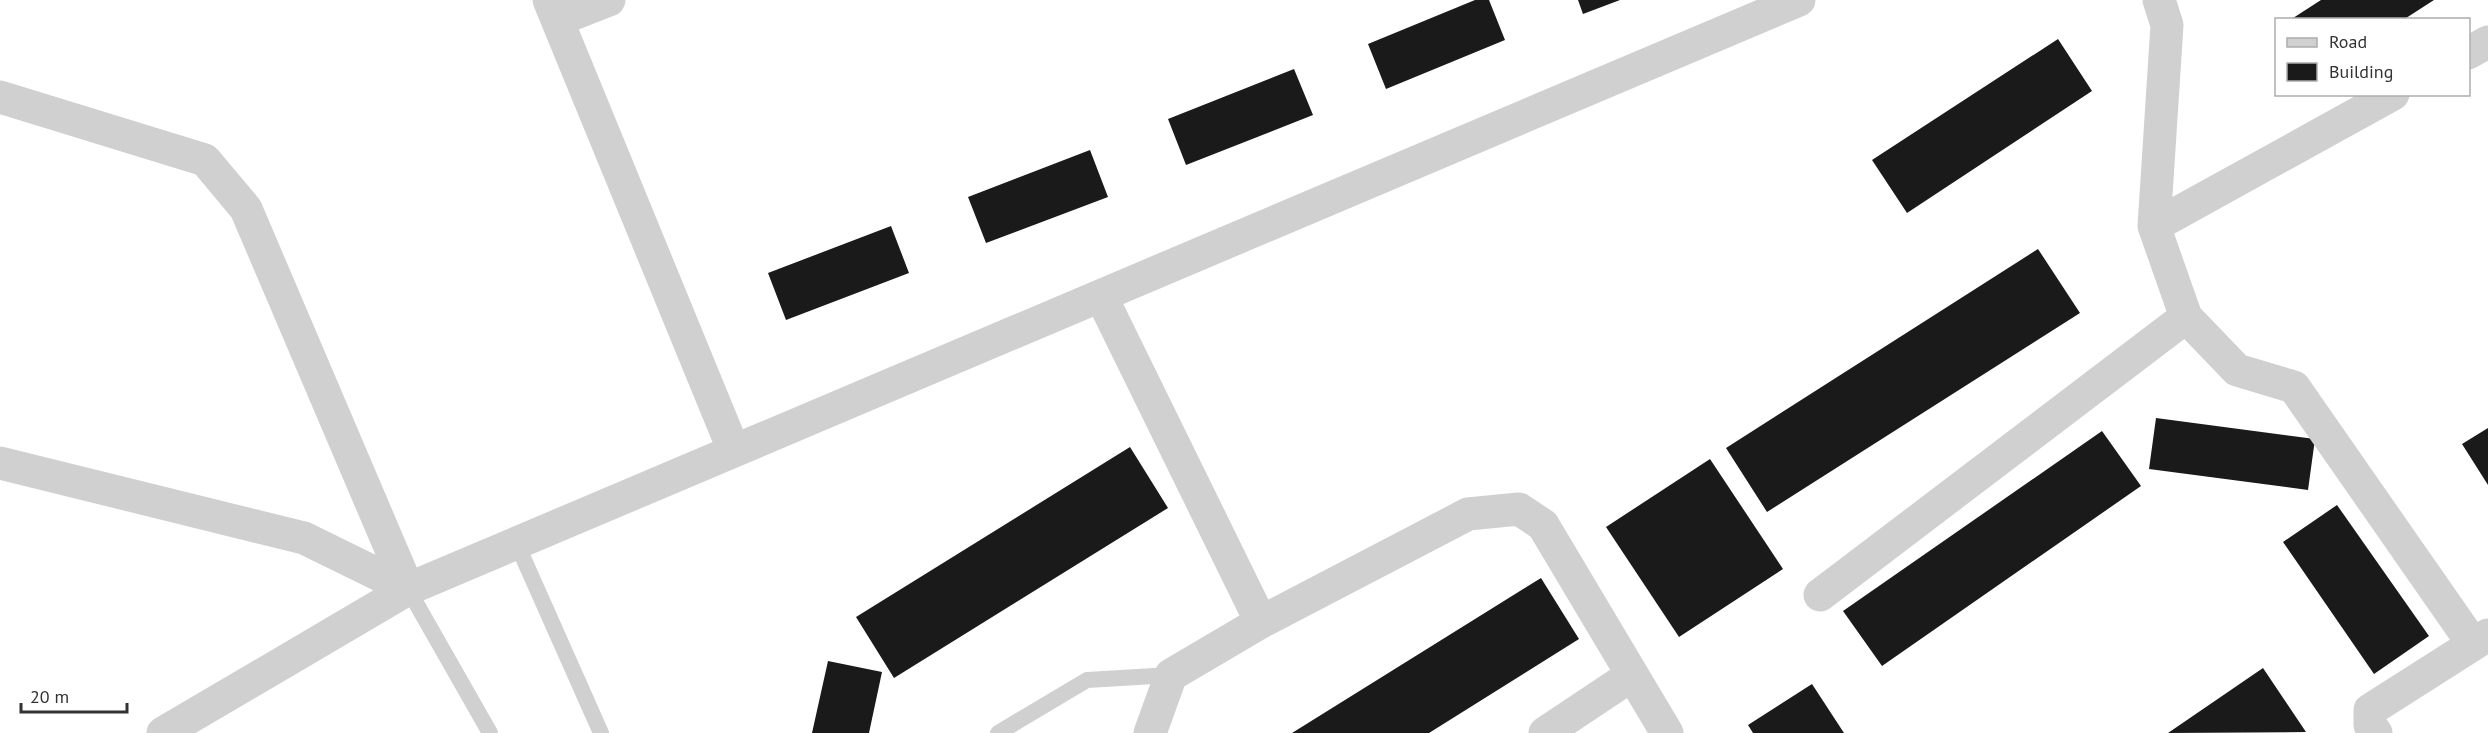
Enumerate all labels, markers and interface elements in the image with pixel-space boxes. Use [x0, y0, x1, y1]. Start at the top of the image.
legend [2275, 18, 2470, 96]
text: Road [2329, 30, 2367, 53]
text: Building [2329, 60, 2393, 83]
scale bar [21, 676, 128, 714]
text: 20 m [30, 685, 69, 708]

